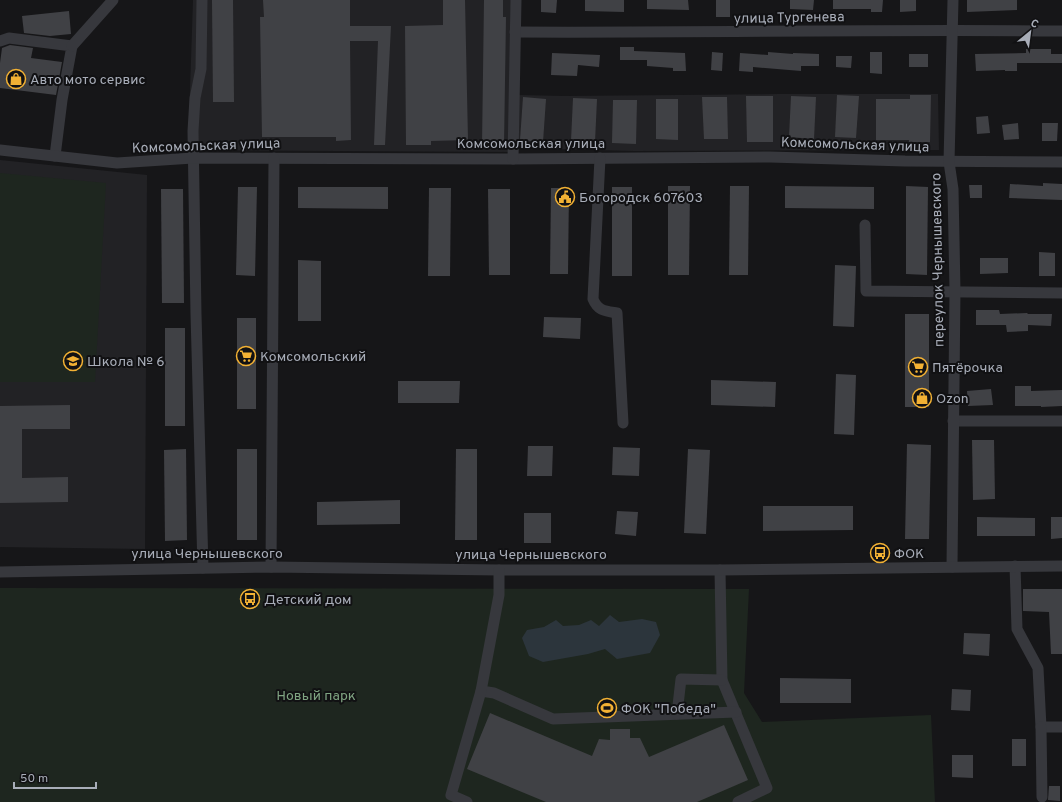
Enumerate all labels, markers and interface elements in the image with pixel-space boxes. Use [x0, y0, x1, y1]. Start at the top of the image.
street label: улица Тургенева [733, 9, 845, 28]
north arrow [1010, 12, 1050, 52]
text: С [1028, 16, 1041, 32]
shop icon: Авто мото сервис [5, 68, 27, 90]
place label: Авто мото сервис [30, 72, 146, 89]
street label: Комсомольская улица [780, 134, 929, 157]
street label: Комсомольская улица [132, 135, 281, 158]
street label: Комсомольская улица [457, 136, 605, 153]
street label: переулок Чернышевского [928, 172, 949, 347]
public building icon: Богородск 607603 [554, 186, 576, 208]
place label: Богородск 607603 [579, 190, 703, 207]
supermarket icon: Комсомольский [235, 345, 257, 367]
place label: Комсомольский [260, 349, 366, 366]
school or university icon: Школа № 6 [62, 350, 84, 372]
place label: Школа № 6 [87, 354, 165, 371]
supermarket icon: Пятёрочка [907, 356, 929, 378]
place label: Пятёрочка [932, 360, 1003, 377]
shop icon: Ozon [911, 387, 933, 409]
place label: Ozon [936, 391, 969, 408]
bus stop icon: ФОК [869, 542, 891, 564]
street label: улица Чернышевского [131, 546, 283, 563]
place label: ФОК [894, 546, 924, 563]
street label: улица Чернышевского [455, 547, 607, 564]
bus stop icon: Детский дом [239, 588, 261, 610]
place label: Детский дом [264, 592, 352, 609]
park label: Новый парк [276, 688, 356, 705]
sports icon: ФОК "Победа" [596, 697, 618, 719]
place label: ФОК "Победа" [621, 701, 716, 718]
scale bar [14, 764, 96, 790]
text: 50 m [20, 771, 48, 787]

